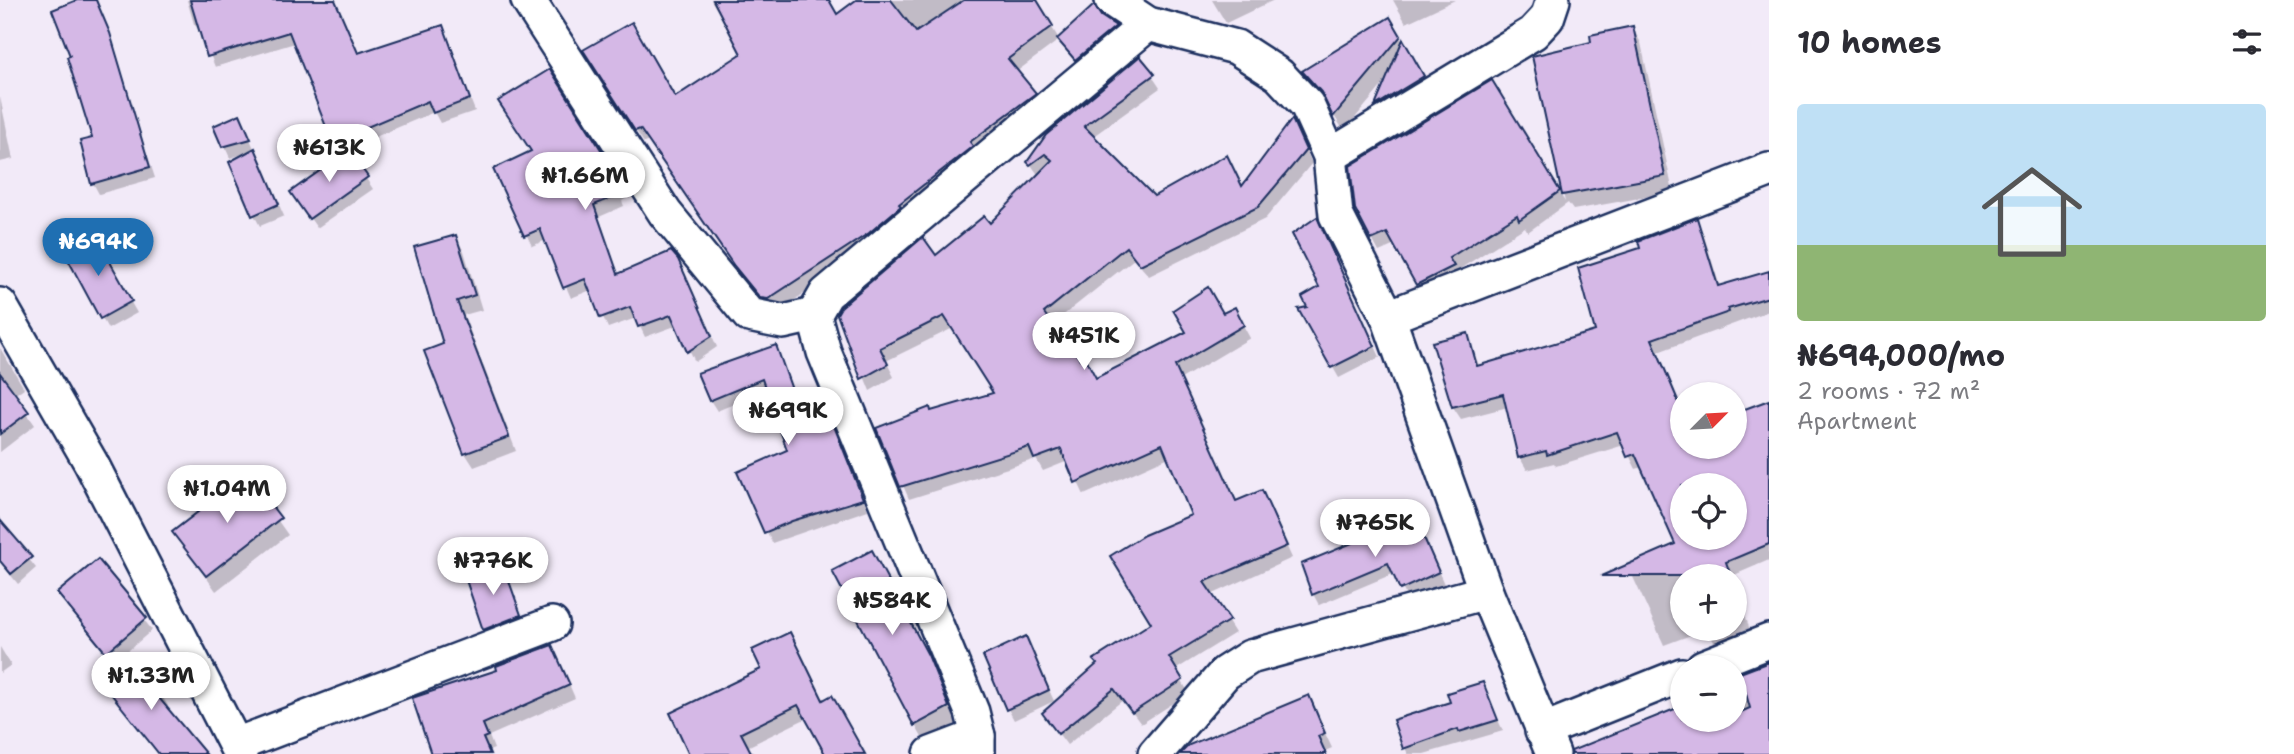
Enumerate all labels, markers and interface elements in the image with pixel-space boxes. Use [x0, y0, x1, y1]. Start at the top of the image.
text: 10 homes [1797, 22, 1942, 63]
icon: filters [2228, 23, 2266, 61]
pin: ₦613K [280, 124, 378, 184]
text: ₦613K [293, 132, 365, 162]
icon: home [1969, 149, 2095, 275]
pin: ₦1.66M [528, 152, 642, 212]
text: ₦1.66M [541, 160, 629, 190]
pin: ₦694K [49, 218, 147, 278]
text: ₦694K [59, 226, 137, 256]
pin: ₦451K [1035, 312, 1133, 372]
text: ₦451K [1048, 320, 1120, 350]
text: ₦694,000/mo [1797, 335, 2005, 376]
text: 2 rooms · 72 m² [1797, 376, 1980, 406]
north arrow [1670, 382, 1746, 458]
map controls [1670, 382, 1747, 732]
pin: ₦699K [739, 388, 837, 447]
text: ₦699K [749, 395, 827, 425]
text: Apartment [1797, 406, 1917, 436]
pin: ₦1.04M [170, 466, 284, 525]
text: ₦1.04M [183, 473, 271, 503]
button: locate [1670, 473, 1747, 550]
pin: ₦765K [1326, 500, 1424, 559]
text: ₦765K [1336, 507, 1414, 537]
pin: ₦776K [444, 538, 542, 597]
text: ₦776K [453, 545, 533, 575]
button: + [1670, 564, 1747, 641]
pin: ₦584K [843, 578, 941, 637]
text: ₦584K [853, 585, 931, 615]
pin: ₦1.33M [94, 652, 208, 712]
button: − [1670, 655, 1747, 732]
text: ₦1.33M [107, 660, 195, 690]

